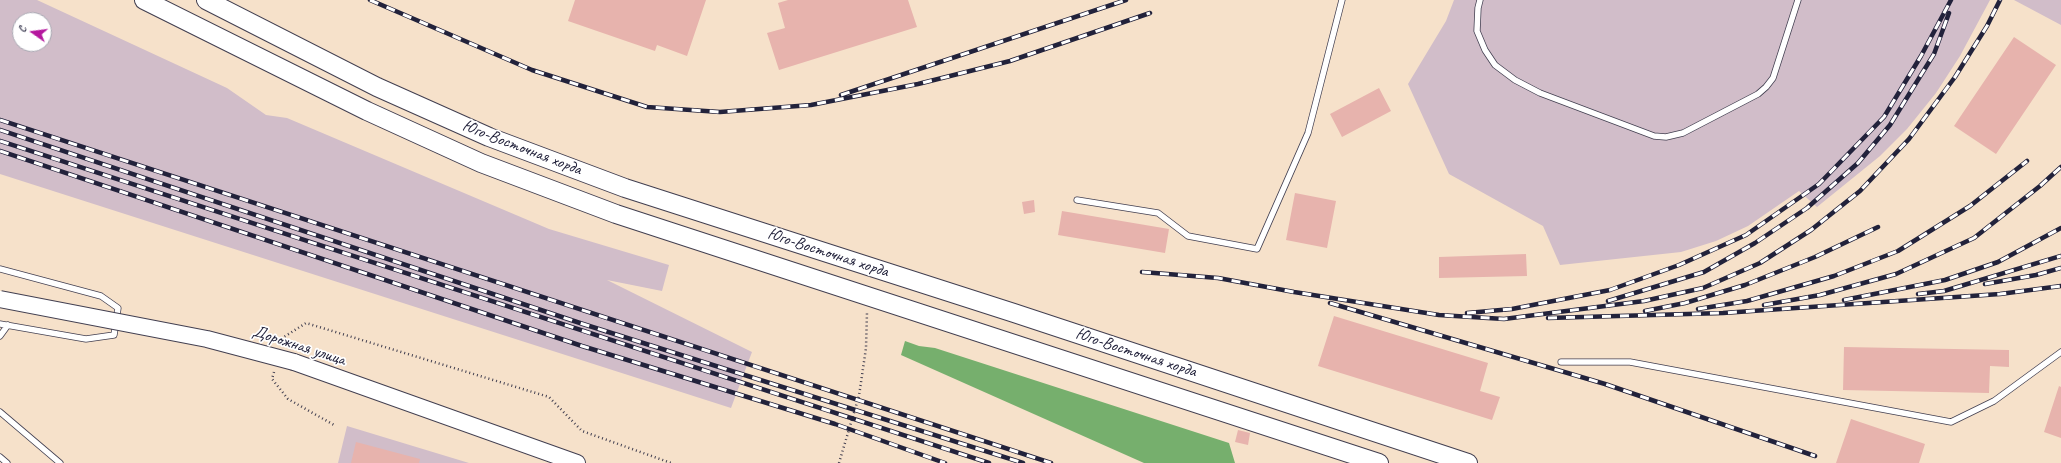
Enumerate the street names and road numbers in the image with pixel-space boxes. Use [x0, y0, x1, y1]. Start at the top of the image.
street label: Юго-Восточная хорда [460, 116, 584, 180]
street label: Юго-Восточная хорда [765, 224, 891, 282]
street label: Дорожная улица [250, 321, 348, 371]
street label: Юго-Восточная хорда [1073, 324, 1199, 382]

